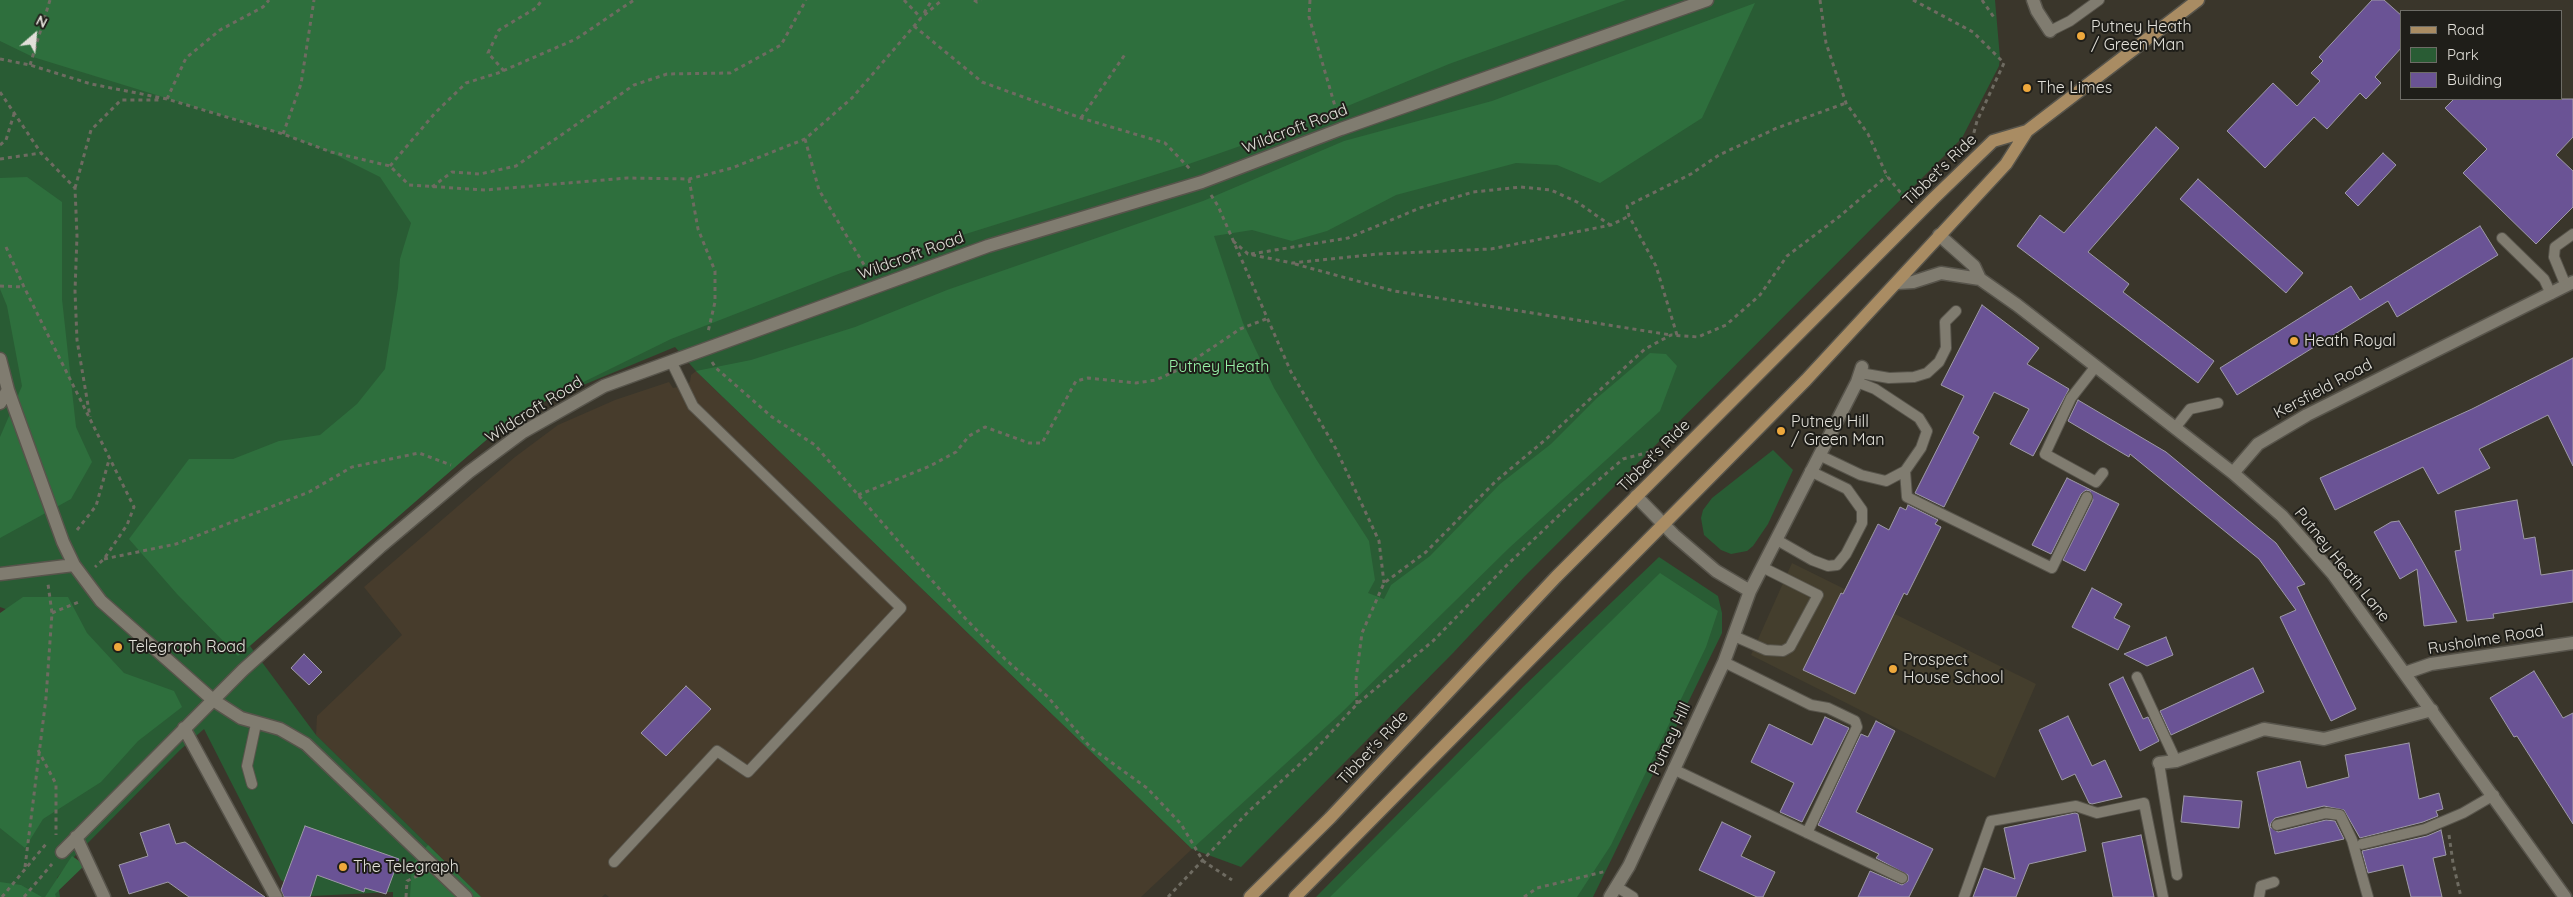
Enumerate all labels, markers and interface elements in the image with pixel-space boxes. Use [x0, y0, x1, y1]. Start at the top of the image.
north arrow [10, 10, 60, 60]
legend [2400, 10, 2563, 100]
text: N [33, 11, 50, 32]
place label: Putney Heath / Green Man [2091, 17, 2191, 55]
text: Road [2447, 20, 2484, 39]
marker: Putney Heath / Green Man [2075, 30, 2087, 42]
text: Park [2447, 45, 2479, 64]
text: Building [2447, 70, 2502, 89]
place label: The Limes [2037, 78, 2112, 98]
marker: The Limes [2021, 82, 2033, 94]
street label: Wildcroft Road [1240, 100, 1350, 158]
street label: Tibbet's Ride [1899, 130, 1981, 210]
street label: Wildcroft Road [855, 228, 967, 284]
place label: Heath Royal [2304, 331, 2396, 351]
marker: Heath Royal [2288, 335, 2300, 347]
street label: Kersfield Road [2271, 355, 2375, 423]
park label: Putney Heath [1169, 357, 1269, 377]
street label: Wildcroft Road [482, 372, 586, 448]
place label: Putney Hill / Green Man [1791, 412, 1885, 450]
street label: Tibbet's Ride [1614, 416, 1694, 496]
marker: Putney Hill / Green Man [1775, 425, 1787, 437]
street label: Putney Heath Lane [2290, 504, 2394, 626]
street label: Rusholme Road [2427, 621, 2545, 659]
place label: Telegraph Road [128, 637, 246, 657]
marker: Telegraph Road [112, 641, 124, 653]
place label: Prospect House School [1903, 650, 2004, 688]
marker: Prospect House School [1887, 663, 1899, 675]
street label: Putney Hill [1645, 700, 1695, 778]
street label: Tibbet's Ride [1334, 707, 1412, 789]
place label: The Telegraph [353, 857, 459, 877]
marker: The Telegraph [337, 861, 349, 873]

